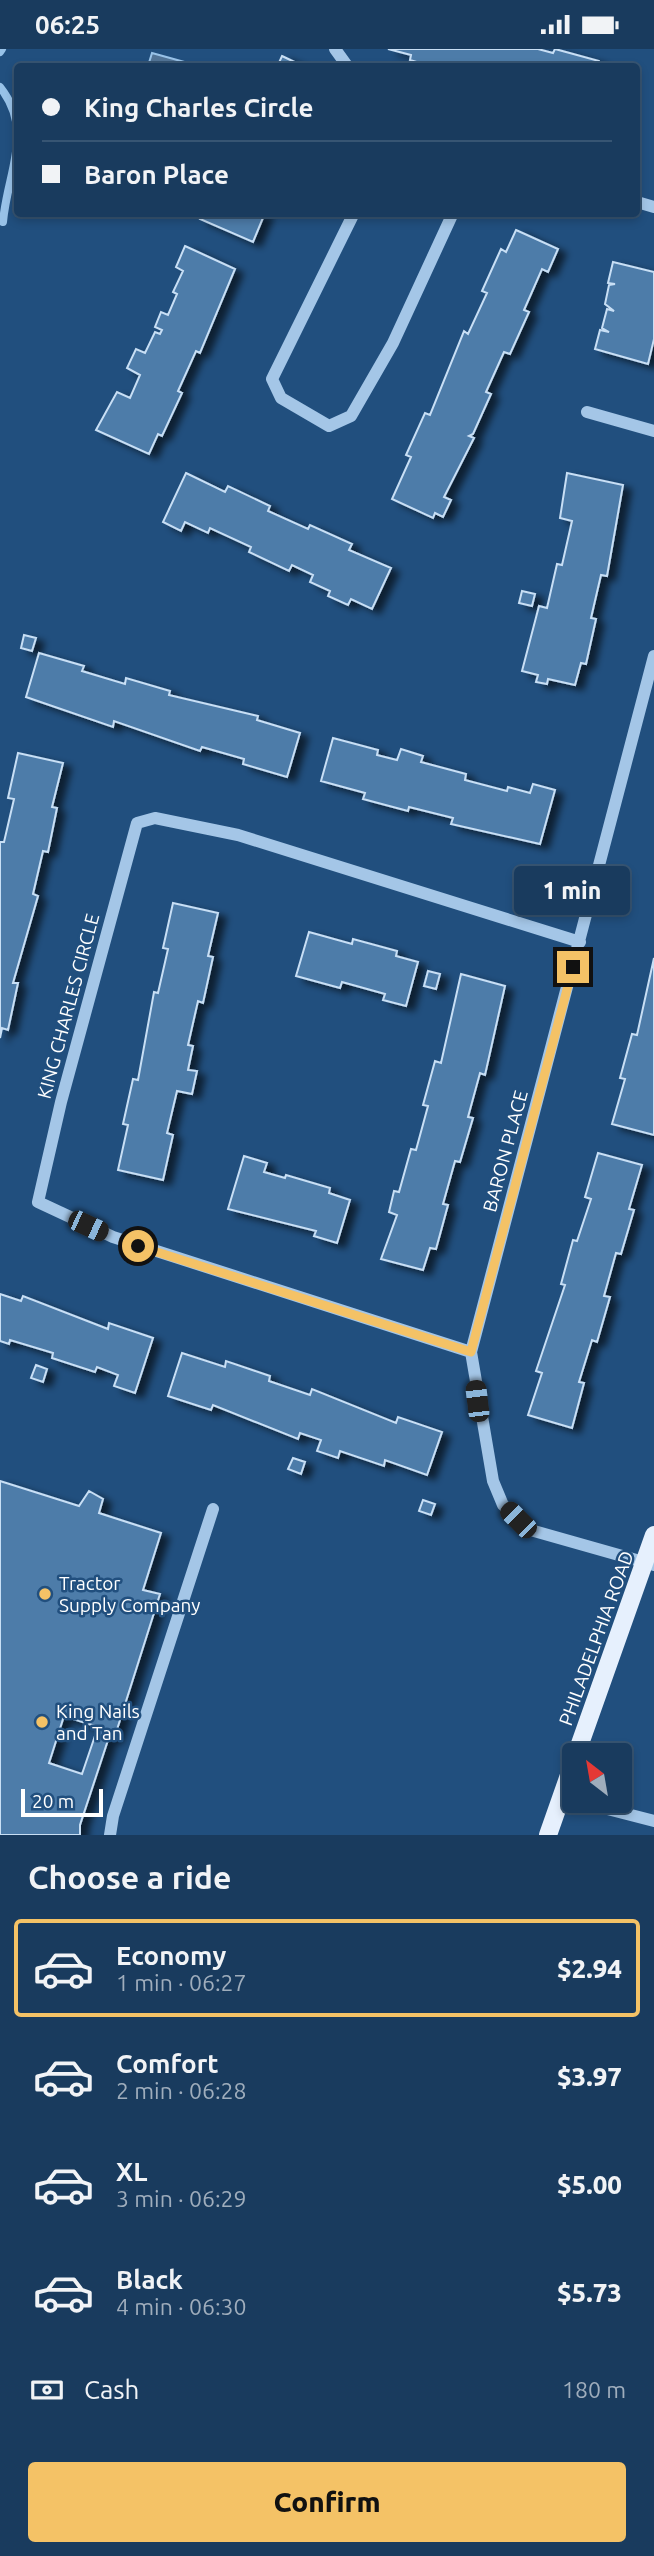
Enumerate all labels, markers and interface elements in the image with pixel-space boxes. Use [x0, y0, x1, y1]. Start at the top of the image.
text: 06:25 [35, 10, 100, 39]
text: King Charles Circle [84, 93, 313, 122]
text: Baron Place [84, 160, 229, 189]
callout: 1 min [515, 865, 631, 915]
text: 1 min [543, 878, 601, 903]
street label: KING CHARLES CIRCLE [33, 911, 103, 1101]
route end [557, 951, 589, 983]
street label: BARON PLACE [478, 1088, 532, 1214]
car [65, 1208, 112, 1244]
route start [122, 1230, 154, 1262]
car [465, 1379, 490, 1423]
car [496, 1498, 541, 1542]
street label: PHILADELPHIA ROAD [554, 1548, 638, 1728]
place label: Tractor Supply Company [59, 1572, 200, 1616]
marker: Tractor Supply Company [37, 1586, 53, 1602]
place label: King Nails and Tan [56, 1700, 140, 1744]
marker: King Nails and Tan [34, 1714, 50, 1730]
north arrow [562, 1743, 632, 1813]
map controls [562, 1743, 632, 1813]
scale bar [21, 1786, 103, 1818]
text: 20 m [32, 1790, 74, 1812]
text: Choose a ride [28, 1859, 231, 1895]
icon: car [32, 1937, 95, 2000]
text: Economy [116, 1941, 226, 1970]
text: $2.94 [557, 1954, 622, 1983]
text: 1 min · 06:27 [116, 1970, 247, 1995]
icon: car [32, 2045, 95, 2108]
text: Comfort [116, 2049, 219, 2078]
text: $3.97 [557, 2062, 622, 2091]
text: 2 min · 06:28 [116, 2078, 247, 2103]
icon: car [32, 2153, 95, 2216]
text: XL [116, 2157, 147, 2186]
text: $5.00 [557, 2170, 622, 2199]
text: 3 min · 06:29 [116, 2186, 247, 2211]
icon: car [32, 2261, 95, 2324]
text: Black [116, 2265, 183, 2294]
text: $5.73 [557, 2278, 622, 2307]
text: 4 min · 06:30 [116, 2294, 247, 2319]
icon: cash [28, 2371, 66, 2409]
text: Cash [84, 2375, 139, 2404]
text: 180 m [562, 2377, 626, 2402]
button: Confirm [28, 2462, 626, 2542]

